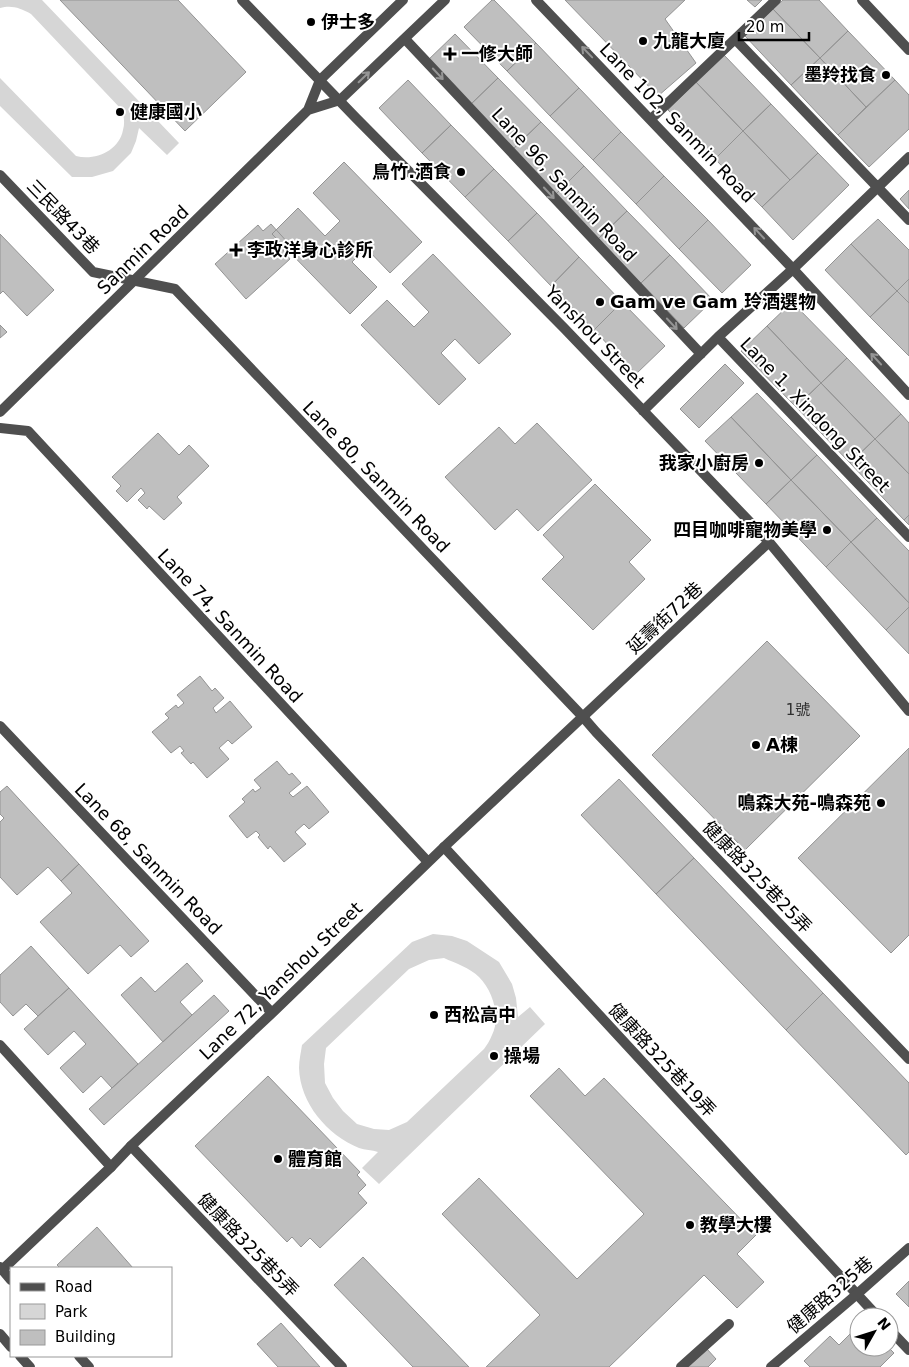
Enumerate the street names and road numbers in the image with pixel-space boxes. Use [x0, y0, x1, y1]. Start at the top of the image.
street label: Lane 102, Sanmin Road [596, 38, 759, 207]
street label: Lane 96, Sanmin Road [488, 104, 641, 266]
street label: 三民路43巷 [23, 175, 104, 258]
street label: Sanmin Road [93, 201, 193, 298]
street label: Yanshou Street [540, 280, 650, 392]
street label: Lane 1, Xindong Street [736, 333, 895, 496]
street label: Lane 80, Sanmin Road [299, 397, 454, 557]
street label: Lane 74, Sanmin Road [154, 545, 307, 707]
street label: 延壽街72巷 [623, 578, 707, 658]
street label: Lane 68, Sanmin Road [71, 779, 226, 939]
street label: 健康路325巷25弄 [699, 816, 816, 937]
street label: Lane 72, Yanshou Street [195, 897, 366, 1064]
street label: 健康路325巷19弄 [604, 999, 720, 1121]
street label: 健康路325巷5弄 [194, 1189, 303, 1301]
street label: 健康路325巷 [783, 1252, 877, 1337]

